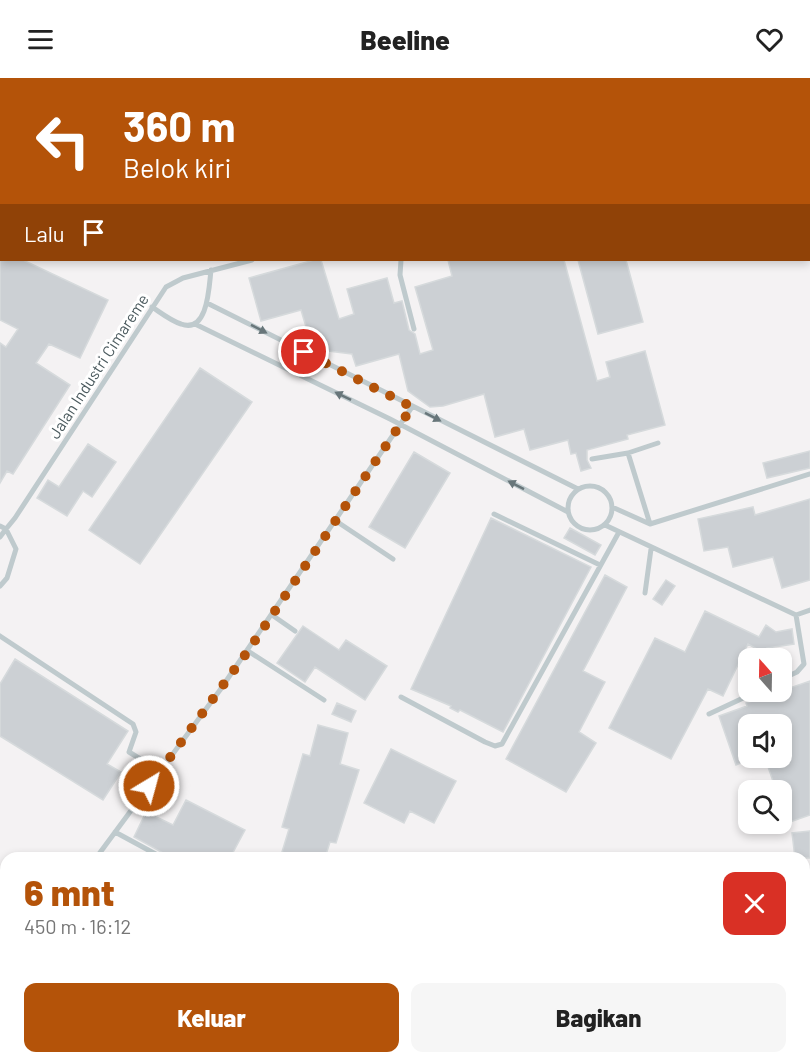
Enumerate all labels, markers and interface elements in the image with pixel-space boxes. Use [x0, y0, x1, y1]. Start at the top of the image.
icon: menu [24, 23, 57, 56]
text: Beeline [360, 23, 450, 55]
icon: heart [753, 23, 786, 56]
text: 360 m [123, 100, 236, 150]
icon: left [24, 102, 102, 180]
text: Belok kiri [123, 151, 231, 183]
icon: arrive [77, 216, 110, 249]
text: Lalu [24, 220, 65, 246]
street label: Jalan Industri Cimareme [44, 290, 152, 442]
one-way arrow [251, 324, 268, 334]
pin [278, 326, 329, 377]
icon: arrive [287, 335, 320, 368]
one-way arrow [334, 391, 351, 401]
one-way arrow [425, 412, 442, 422]
one-way arrow [508, 480, 525, 490]
north arrow [738, 648, 792, 702]
map controls [738, 648, 792, 834]
button: sound [738, 714, 792, 768]
position arrow [117, 754, 181, 818]
button: search [738, 780, 792, 834]
text: 6 mnt [24, 870, 115, 913]
button: close [723, 872, 786, 935]
text: 450 m · 16:12 [24, 914, 131, 938]
button: Keluar [24, 983, 399, 1052]
button: Bagikan [411, 983, 786, 1052]

